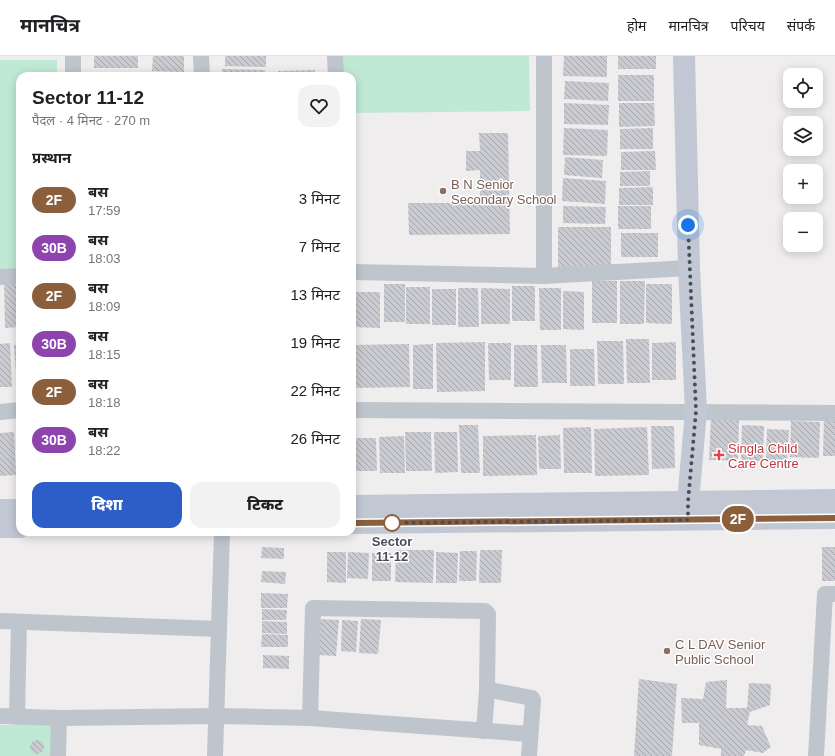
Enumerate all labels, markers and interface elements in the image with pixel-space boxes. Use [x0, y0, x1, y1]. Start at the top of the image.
text: मानचित्र [20, 15, 80, 36]
text: होम [627, 18, 646, 34]
text: मानचित्र [668, 18, 709, 34]
text: परिचय [731, 18, 765, 34]
text: संपर्क [787, 18, 815, 34]
map controls [783, 68, 823, 252]
button: locate [783, 68, 823, 108]
button: heart [298, 85, 340, 127]
text: Sector 11-12 [32, 87, 144, 108]
text: पैदल · 4 मिनट · 270 m [32, 113, 150, 128]
button: layers [783, 116, 823, 156]
text: प्रस्थान [32, 149, 71, 166]
button: + [783, 164, 823, 204]
place label: B N Senior Secondary School [451, 177, 557, 207]
text: बस [88, 183, 108, 200]
marker: B N Senior Secondary School [438, 186, 448, 196]
text: 3 मिनट [299, 190, 340, 207]
text: 2F [46, 192, 62, 208]
text: 17:59 [88, 203, 121, 218]
button: − [783, 212, 823, 252]
your location [678, 215, 698, 235]
text: बस [88, 231, 108, 248]
text: 7 मिनट [299, 238, 340, 255]
text: 30B [41, 240, 67, 256]
text: 18:03 [88, 251, 121, 266]
text: बस [88, 279, 108, 296]
text: 13 मिनट [290, 286, 340, 303]
text: 2F [46, 288, 62, 304]
text: 18:09 [88, 299, 121, 314]
text: बस [88, 327, 108, 344]
text: 19 मिनट [290, 334, 340, 351]
text: 30B [41, 336, 67, 352]
text: 18:15 [88, 347, 121, 362]
text: बस [88, 375, 108, 392]
text: 22 मिनट [290, 382, 340, 399]
text: 2F [46, 384, 62, 400]
text: 18:18 [88, 395, 121, 410]
text: बस [88, 423, 108, 440]
text: 26 मिनट [290, 430, 340, 447]
text: 30B [41, 432, 67, 448]
place label: Singla Child Care Centre [728, 441, 799, 471]
text: 18:22 [88, 443, 121, 458]
marker: Singla Child Care Centre [713, 449, 725, 461]
button: दिशा [32, 482, 182, 528]
button: टिकट [190, 482, 340, 528]
line badge: 2F [720, 506, 756, 532]
text: 2F [730, 511, 746, 527]
marker: Sector 11-12 [383, 514, 401, 532]
place label: Sector 11-12 [372, 534, 412, 564]
place label: C L DAV Senior Public School [675, 637, 766, 667]
marker: C L DAV Senior Public School [662, 646, 672, 656]

